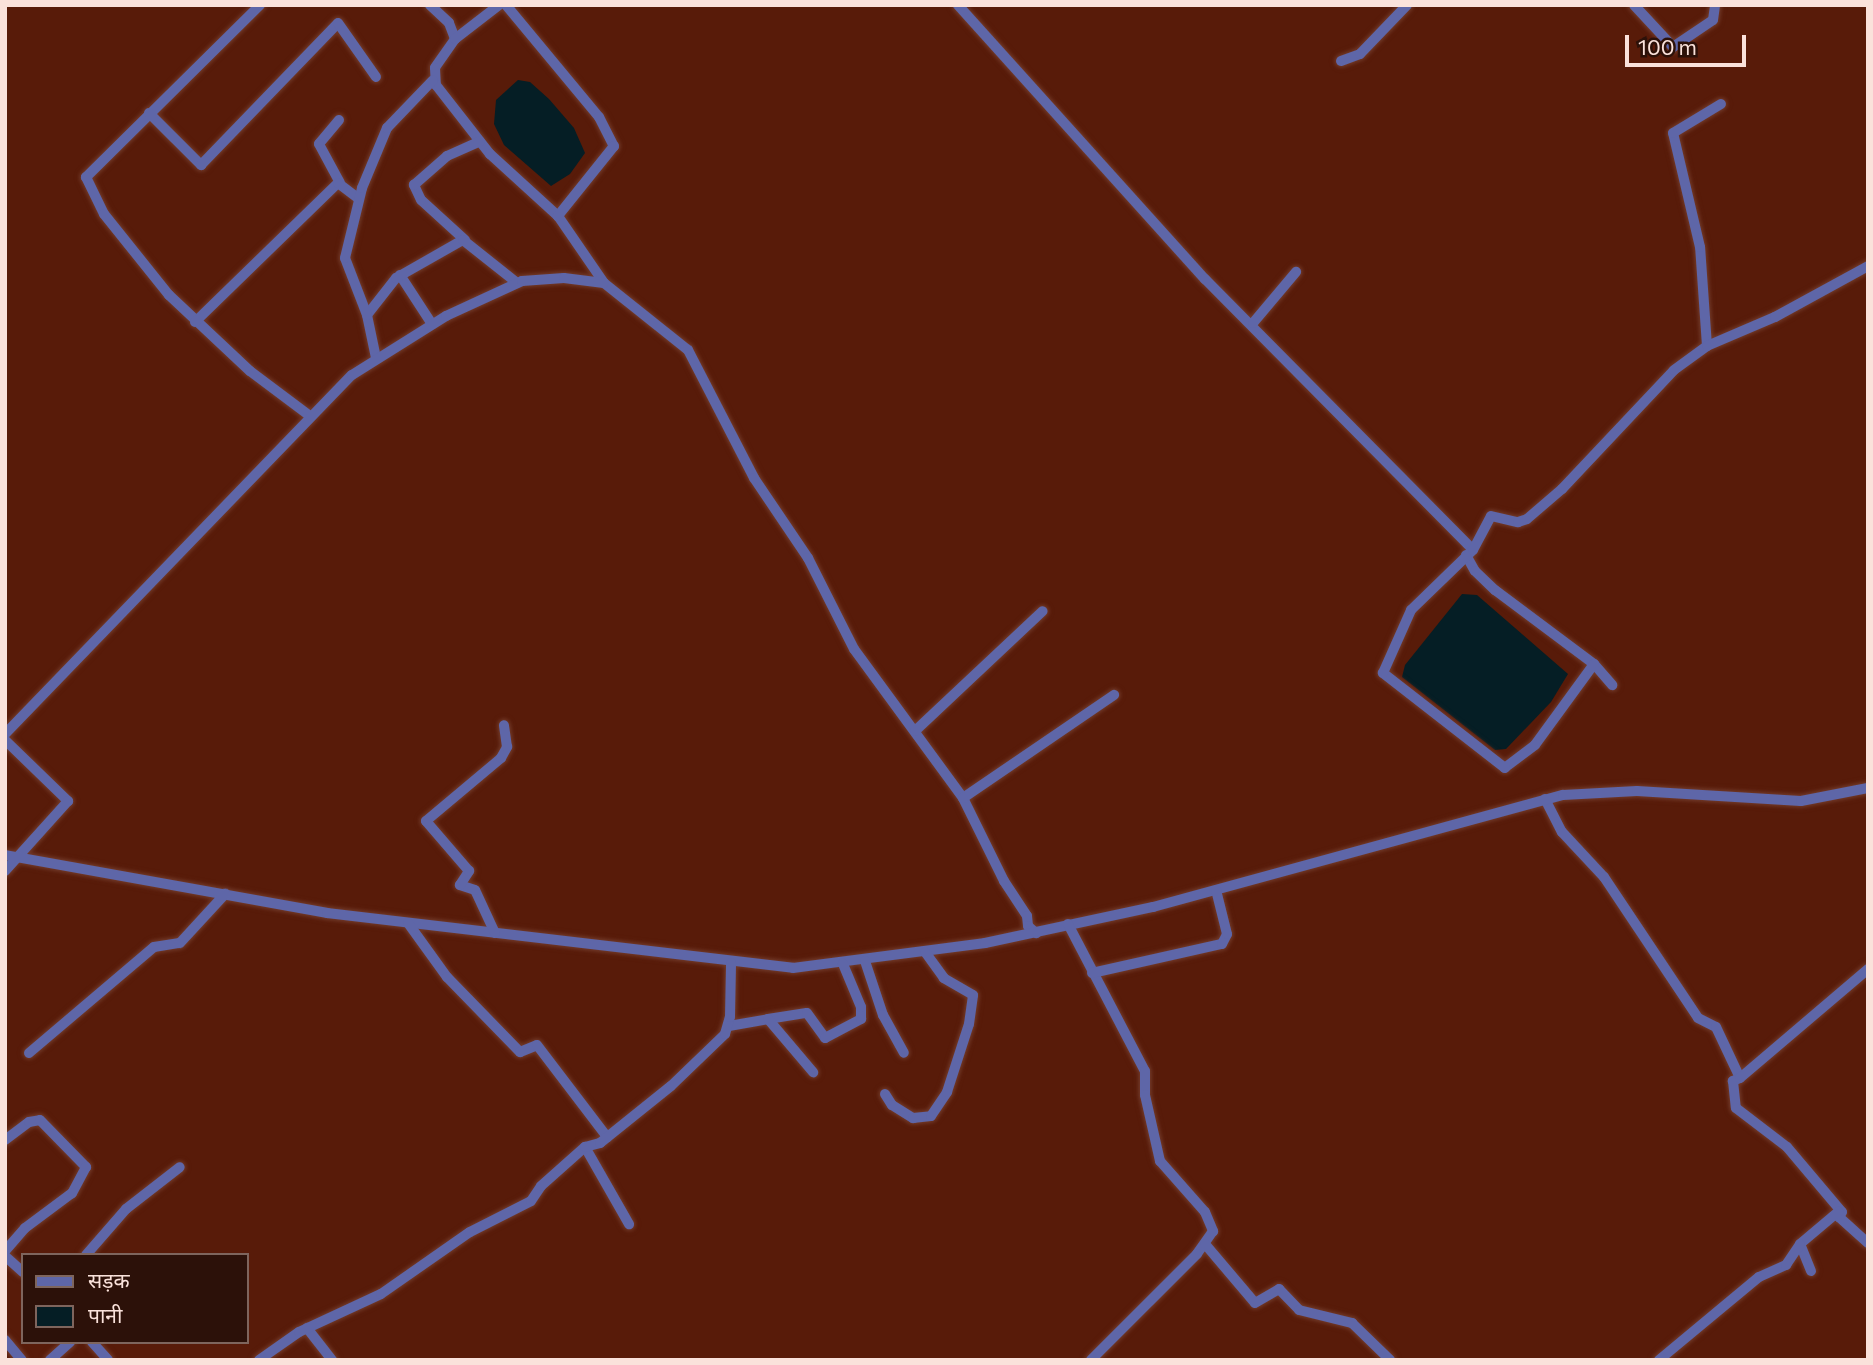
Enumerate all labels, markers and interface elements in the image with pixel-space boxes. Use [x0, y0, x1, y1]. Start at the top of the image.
scale bar [1628, 21, 1749, 65]
text: 100 m [1638, 34, 1697, 59]
legend [21, 1253, 248, 1344]
text: सड़क [88, 1267, 130, 1292]
text: पानी [88, 1302, 122, 1327]

